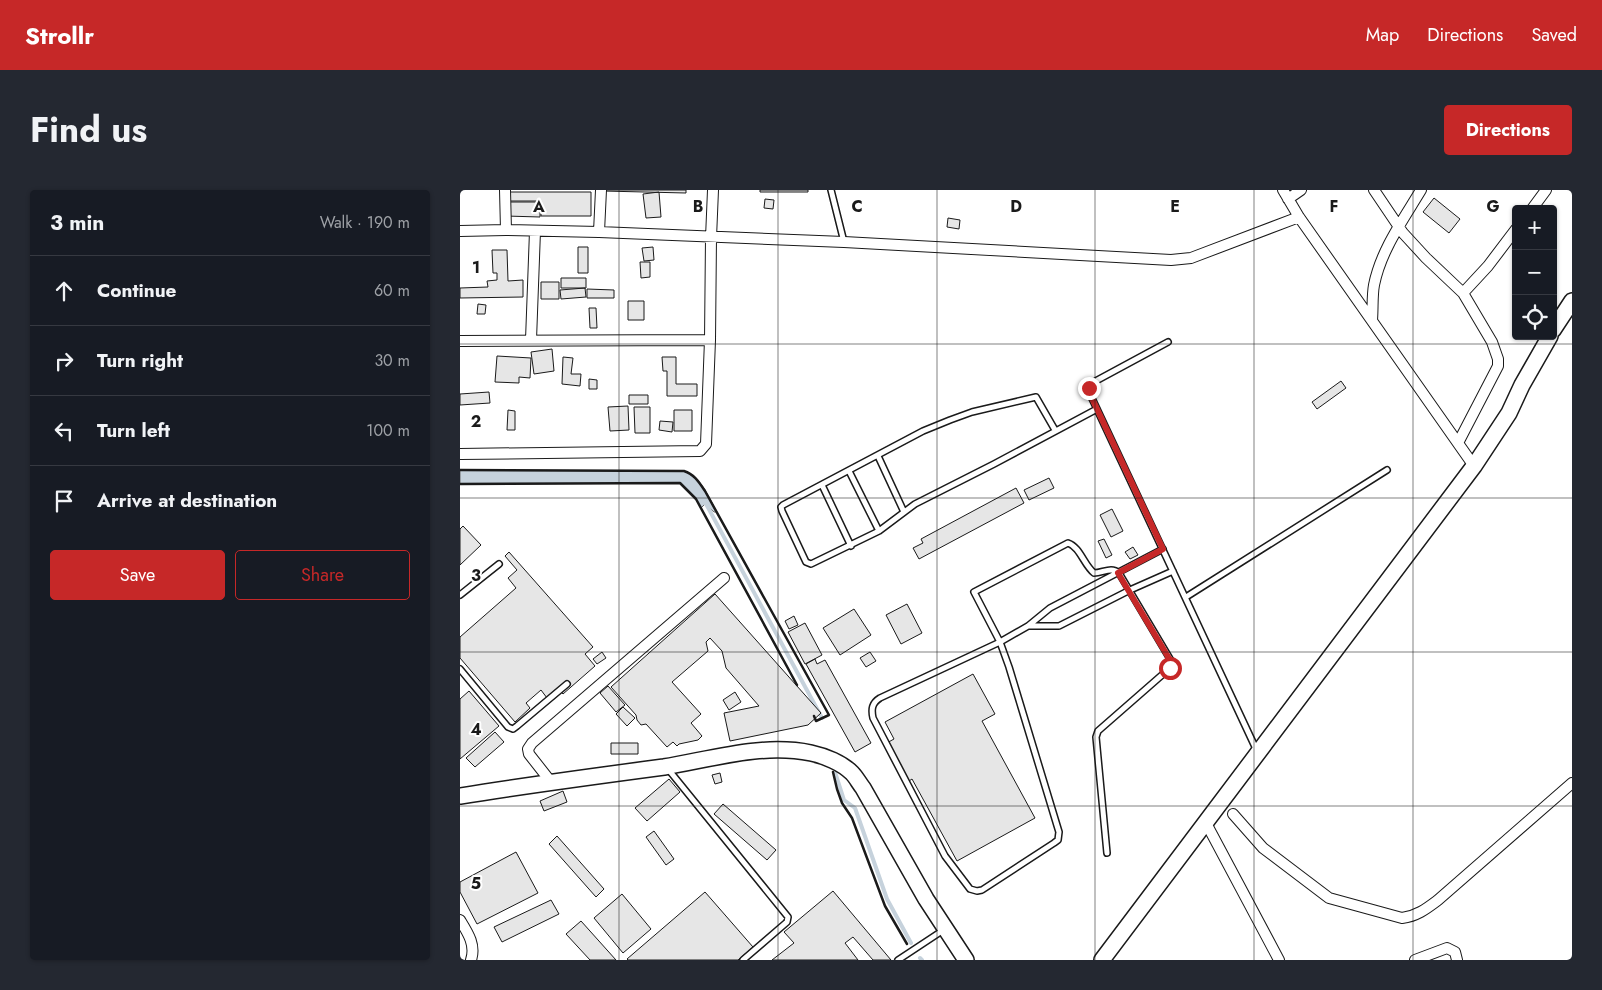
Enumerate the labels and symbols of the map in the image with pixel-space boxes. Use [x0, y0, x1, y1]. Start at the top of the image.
text: A [532, 195, 545, 218]
text: B [693, 195, 703, 218]
text: C [851, 195, 863, 218]
text: D [1010, 195, 1022, 218]
text: E [1170, 195, 1180, 218]
text: F [1330, 195, 1338, 218]
text: G [1486, 195, 1500, 218]
text: 1 [472, 256, 480, 279]
route end [1078, 377, 1101, 400]
text: 2 [471, 410, 481, 433]
text: 3 [471, 564, 481, 587]
route start [1159, 657, 1182, 680]
text: 4 [470, 718, 482, 741]
text: 5 [471, 872, 481, 895]

